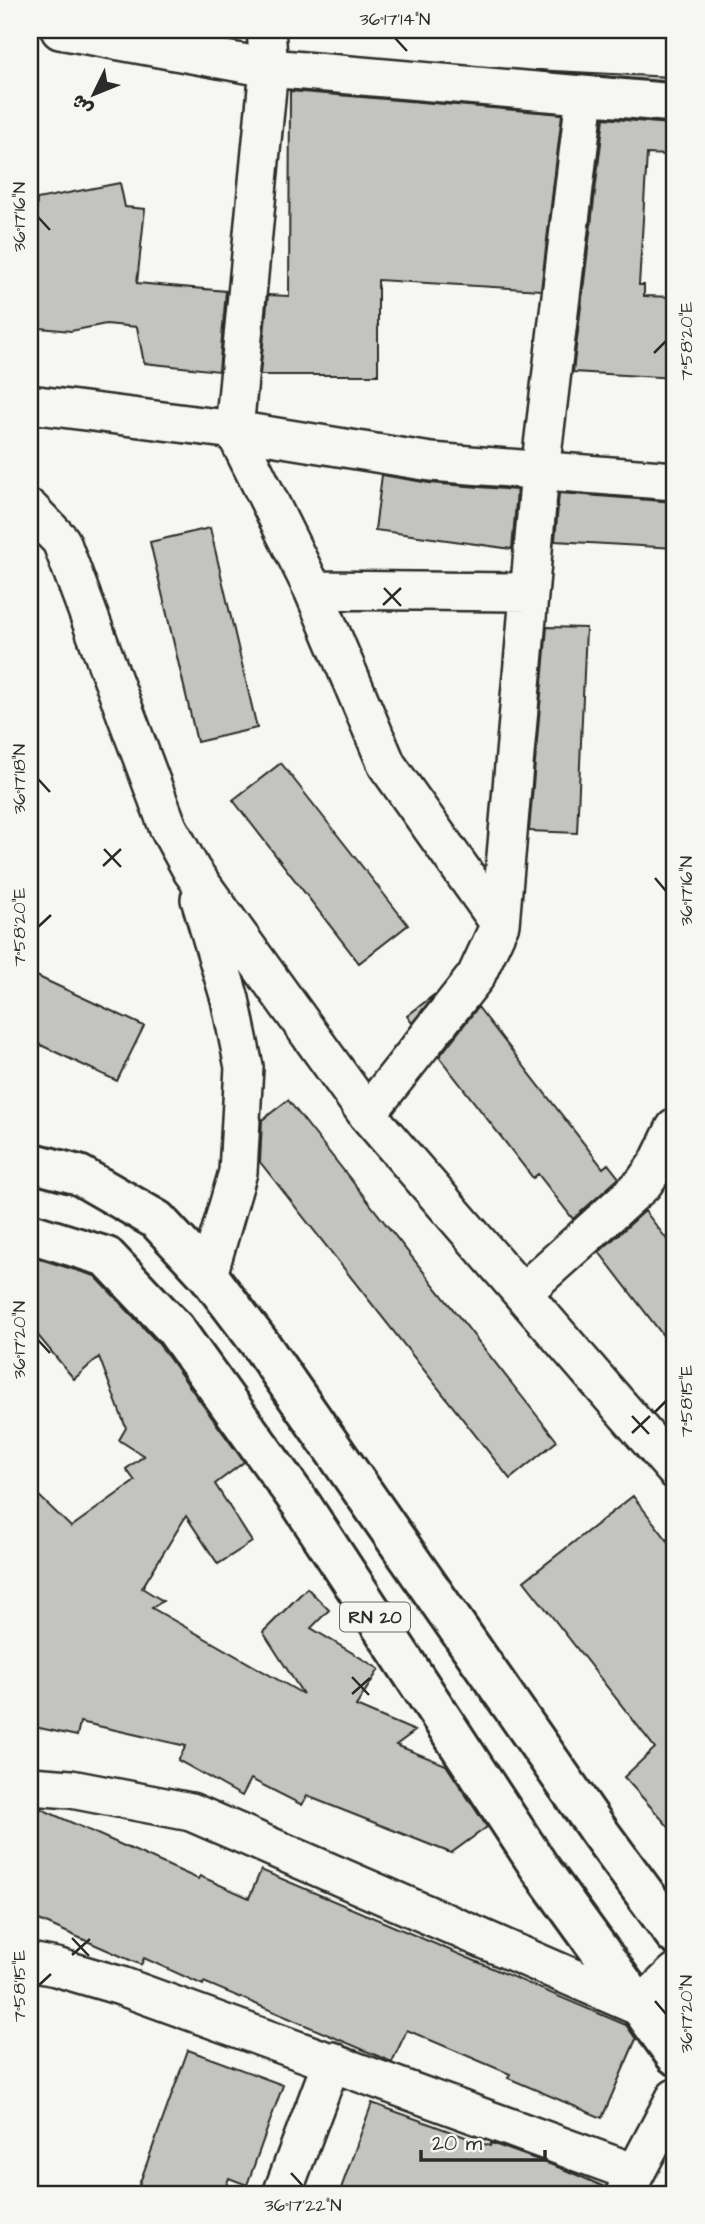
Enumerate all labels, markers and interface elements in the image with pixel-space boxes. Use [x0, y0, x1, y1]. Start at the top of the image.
text: 36°17'14"N [360, 7, 430, 32]
north arrow [60, 60, 130, 130]
text: ش [66, 88, 100, 121]
text: 36°17'16"N [7, 182, 32, 252]
text: 7°58'20"E [674, 301, 699, 380]
text: 36°17'18"N [7, 744, 32, 814]
text: 36°17'16"N [674, 856, 699, 926]
text: 7°58'20"E [7, 887, 32, 966]
text: 36°17'20"N [7, 1301, 32, 1379]
text: 7°58'15"E [674, 1365, 699, 1437]
road number: RN 20 [340, 1602, 410, 1632]
text: 7°58'15"E [7, 1950, 32, 2022]
text: 36°17'20"N [674, 1975, 699, 2053]
scale bar [421, 2119, 546, 2163]
text: 20 m [432, 2129, 483, 2158]
text: 36°17'22"N [265, 2193, 341, 2218]

